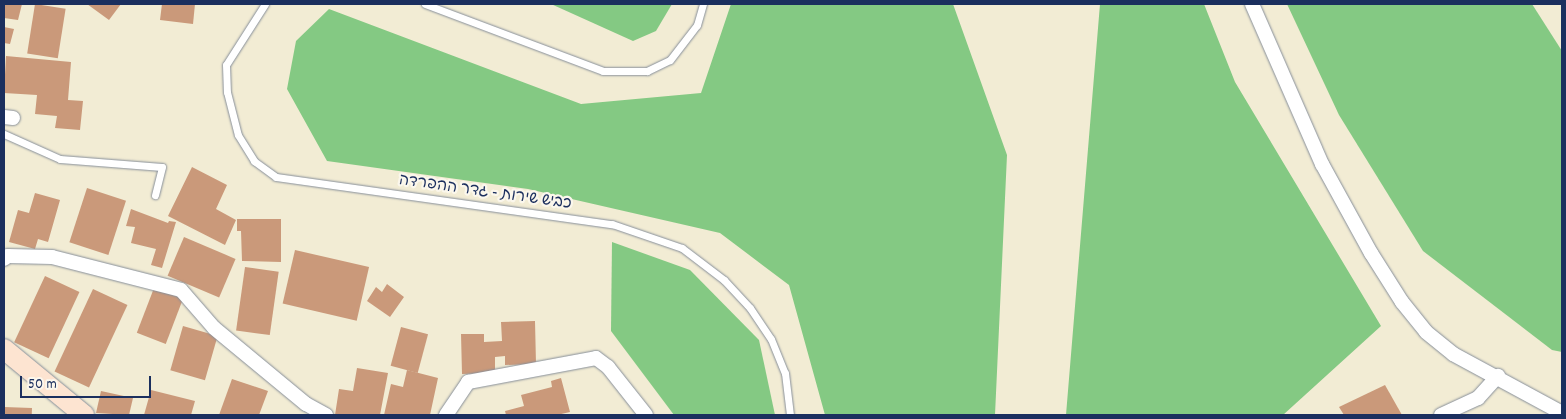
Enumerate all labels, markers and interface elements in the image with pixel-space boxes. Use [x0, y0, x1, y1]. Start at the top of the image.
street label: כביש שירות - גדר ההפרדה [397, 171, 573, 215]
scale bar [22, 366, 154, 398]
text: 50 m [28, 374, 57, 396]

